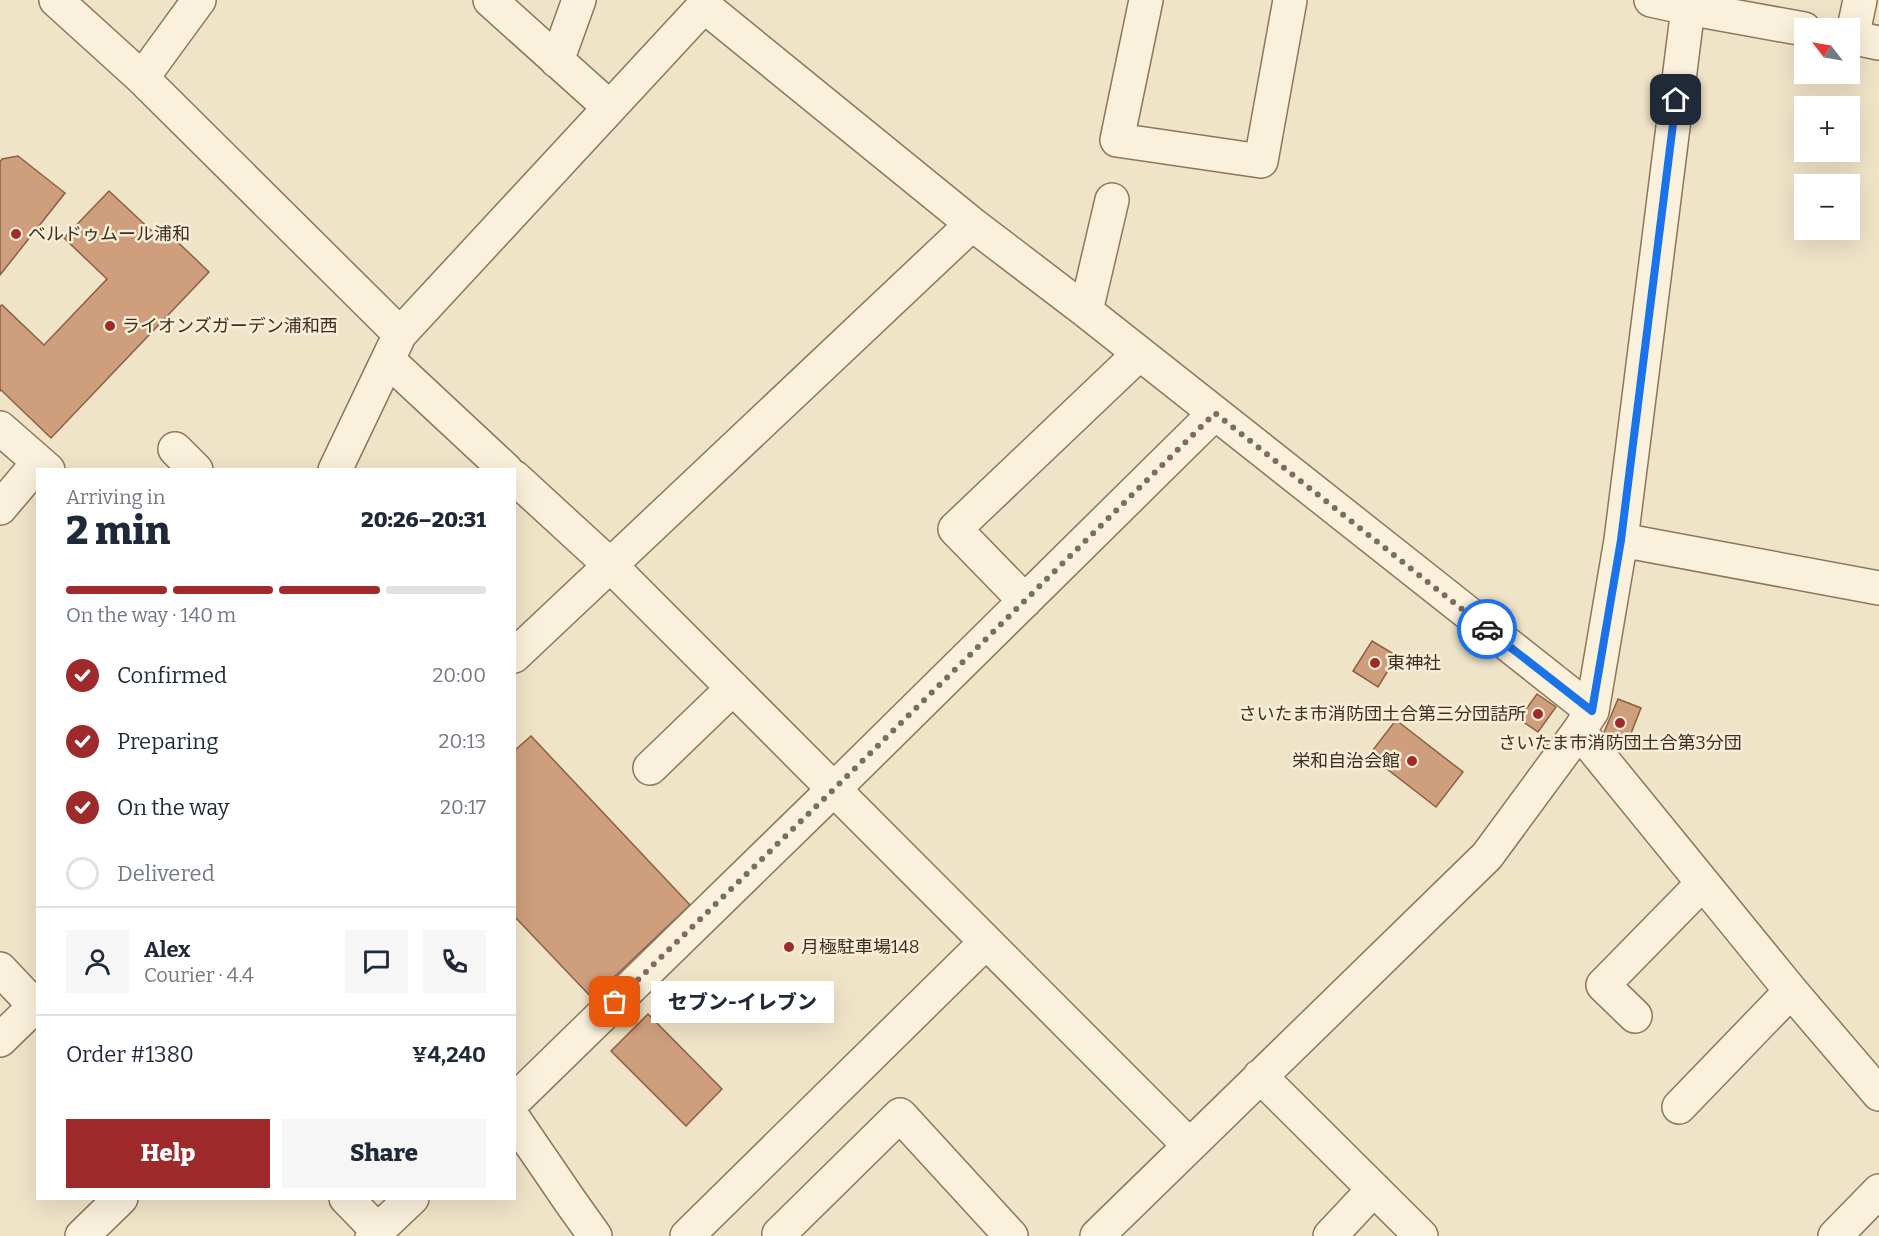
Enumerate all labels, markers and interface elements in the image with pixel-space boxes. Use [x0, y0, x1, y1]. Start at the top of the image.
north arrow [1794, 18, 1860, 84]
map controls [1794, 18, 1860, 240]
pin [1650, 74, 1701, 125]
icon: home [1659, 83, 1692, 116]
button: + [1794, 96, 1860, 162]
button: − [1794, 174, 1860, 240]
place label: ベルドゥムール浦和 [28, 223, 190, 245]
marker: ベルドゥムール浦和 [9, 227, 23, 241]
place label: ライオンズガーデン浦和西 [122, 315, 338, 337]
marker: ライオンズガーデン浦和西 [103, 319, 117, 333]
text: Arriving in [66, 485, 165, 509]
text: 20:26–20:31 [361, 506, 486, 533]
text: 2 min [66, 508, 170, 554]
courier [1457, 599, 1517, 659]
text: On the way · 140 m [66, 603, 236, 627]
icon: car [1471, 613, 1504, 646]
place label: 東神社 [1387, 652, 1441, 674]
marker: 東神社 [1368, 656, 1382, 670]
icon: check [66, 659, 99, 692]
text: Confirmed [117, 662, 227, 689]
text: 20:00 [432, 663, 486, 687]
place label: さいたま市消防団土合第三分団詰所 [1239, 703, 1526, 725]
marker: さいたま市消防団土合第三分団詰所 [1531, 707, 1545, 721]
marker: さいたま市消防団土合第3分団 [1613, 716, 1627, 730]
icon: check [66, 725, 99, 758]
text: Preparing [117, 728, 219, 755]
text: 20:13 [439, 729, 486, 753]
place label: さいたま市消防団土合第3分団 [1498, 732, 1742, 754]
place label: 栄和自治会館 [1292, 750, 1400, 772]
marker: 栄和自治会館 [1405, 754, 1419, 768]
icon: check [66, 791, 99, 824]
text: On the way [117, 794, 229, 821]
text: 20:17 [440, 795, 486, 819]
text: Delivered [117, 860, 215, 887]
button: person [66, 930, 129, 993]
button: chat [345, 930, 408, 993]
button: phone [423, 930, 486, 993]
text: Alex [144, 936, 190, 963]
place label: 月極駐車場148 [801, 936, 920, 958]
marker: 月極駐車場148 [782, 940, 796, 954]
text: Courier · 4.4 [144, 963, 254, 987]
pin [589, 976, 640, 1027]
callout: セブン-イレブン [651, 981, 834, 1023]
icon: bag [598, 985, 631, 1018]
text: セブン-イレブン [668, 990, 817, 1014]
text: Order #1380 [66, 1041, 194, 1068]
text: ¥4,240 [412, 1041, 486, 1068]
button: Help [66, 1119, 270, 1188]
button: Share [282, 1119, 486, 1188]

